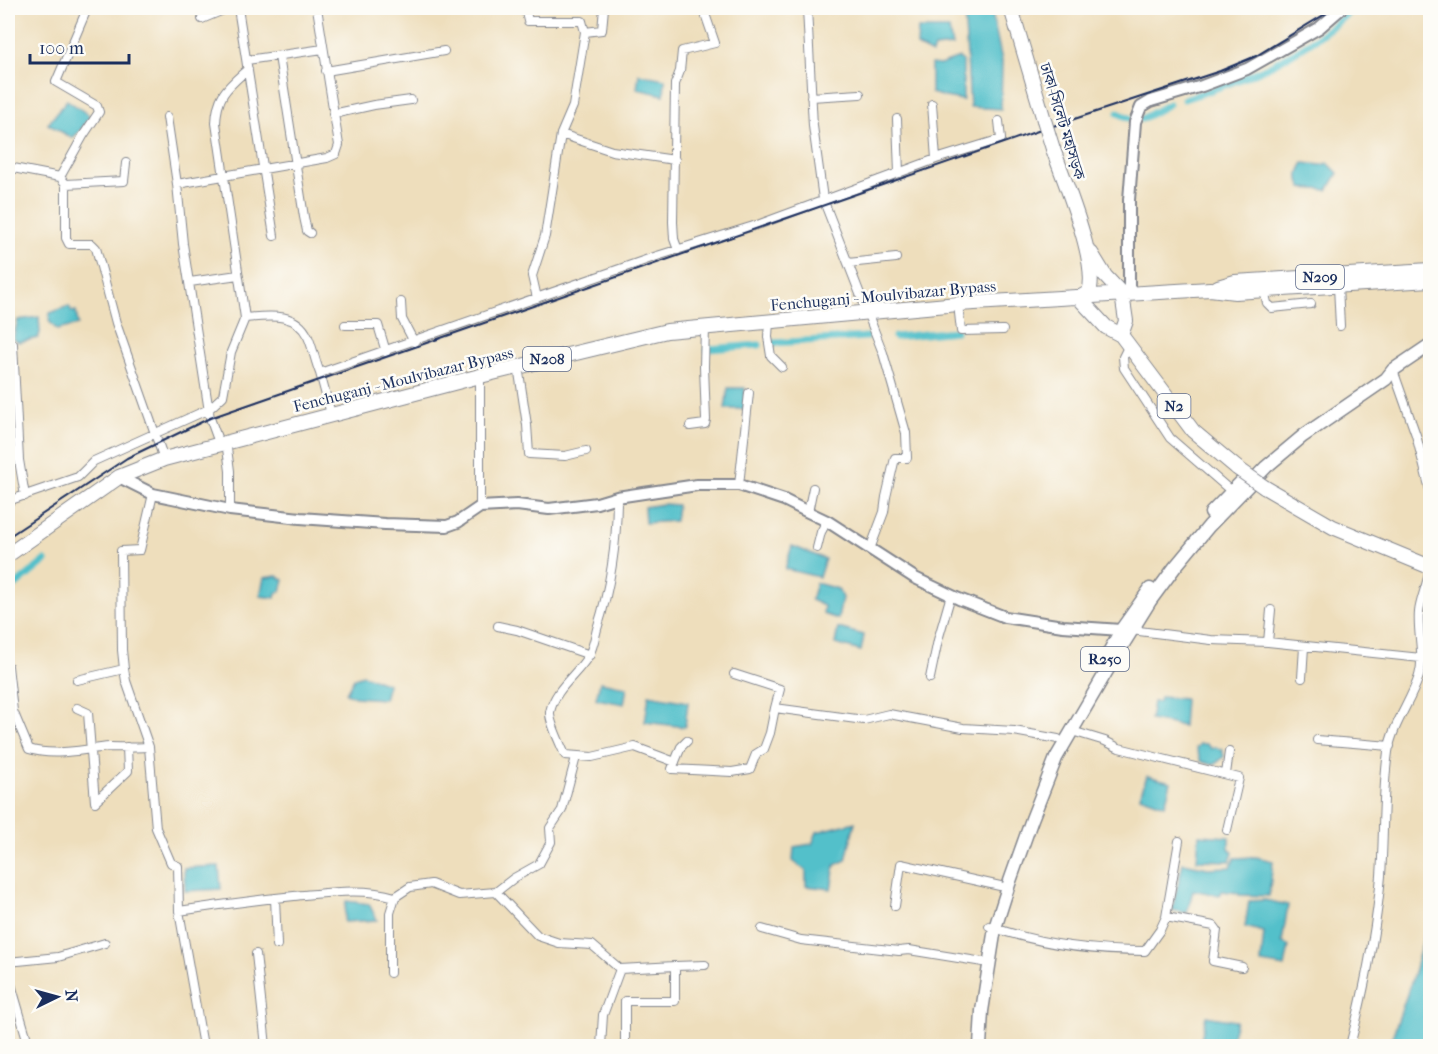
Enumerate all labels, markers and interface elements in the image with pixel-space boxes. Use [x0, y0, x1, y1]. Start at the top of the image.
scale bar [30, 27, 129, 65]
text: 100 m [39, 38, 84, 59]
street label: ঢাকা-সিলেট মহাসড়ক [1035, 60, 1090, 182]
road number: N209 [1296, 265, 1344, 289]
street label: Fenchuganj - Moulvibazar Bypass [769, 276, 997, 315]
street label: Fenchuganj - Moulvibazar Bypass [291, 343, 515, 416]
road number: N208 [523, 347, 571, 371]
road number: N2 [1158, 394, 1190, 418]
road number: R250 [1081, 647, 1129, 671]
north arrow [27, 967, 87, 1027]
text: N [61, 989, 82, 1003]

